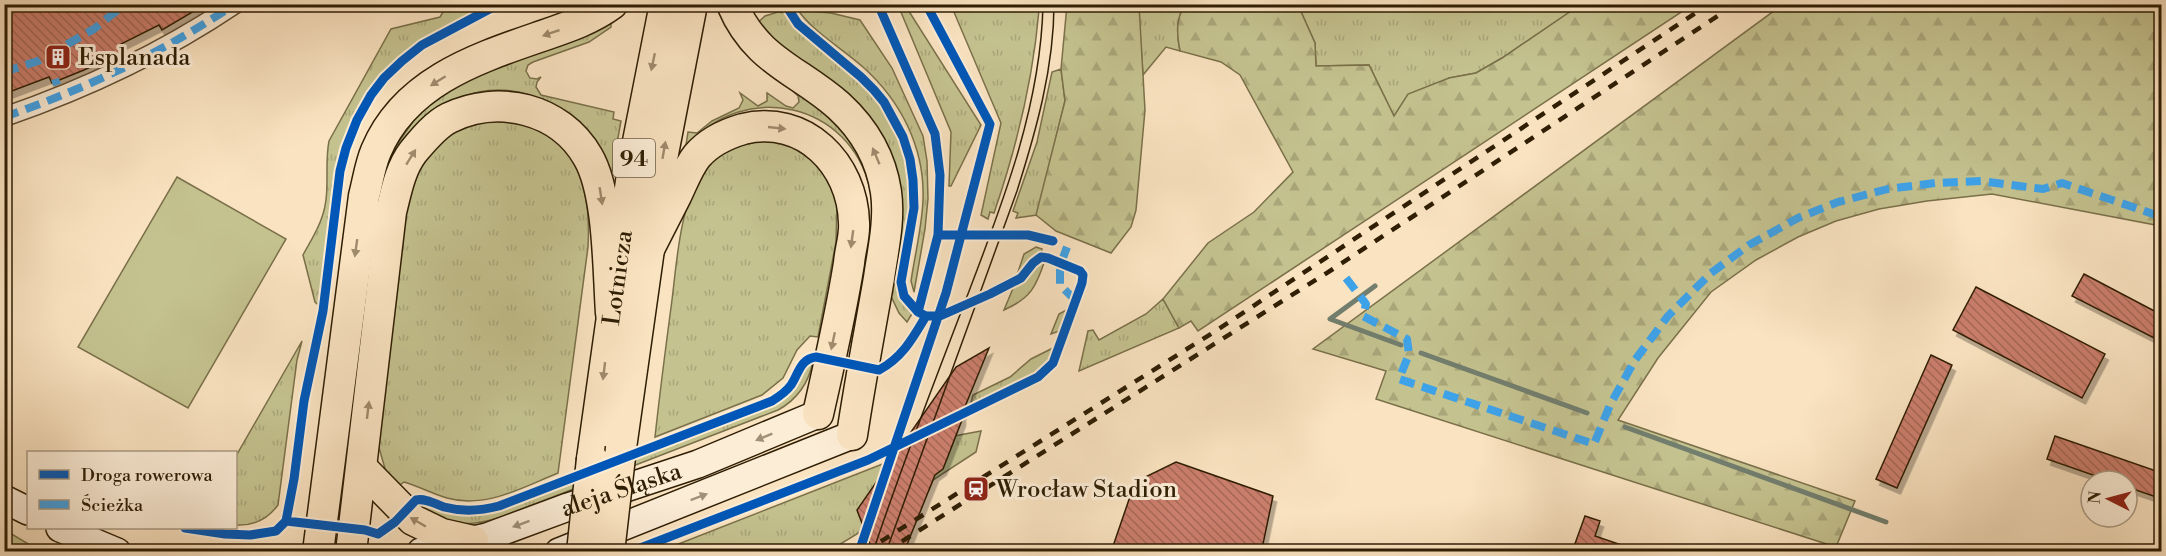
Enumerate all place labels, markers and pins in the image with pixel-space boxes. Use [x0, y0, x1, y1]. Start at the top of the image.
building icon: Esplanada [43, 42, 73, 72]
place label: Esplanada [78, 43, 191, 73]
station icon: Wrocław Stadion [961, 474, 991, 504]
place label: Wrocław Stadion [995, 475, 1177, 505]

